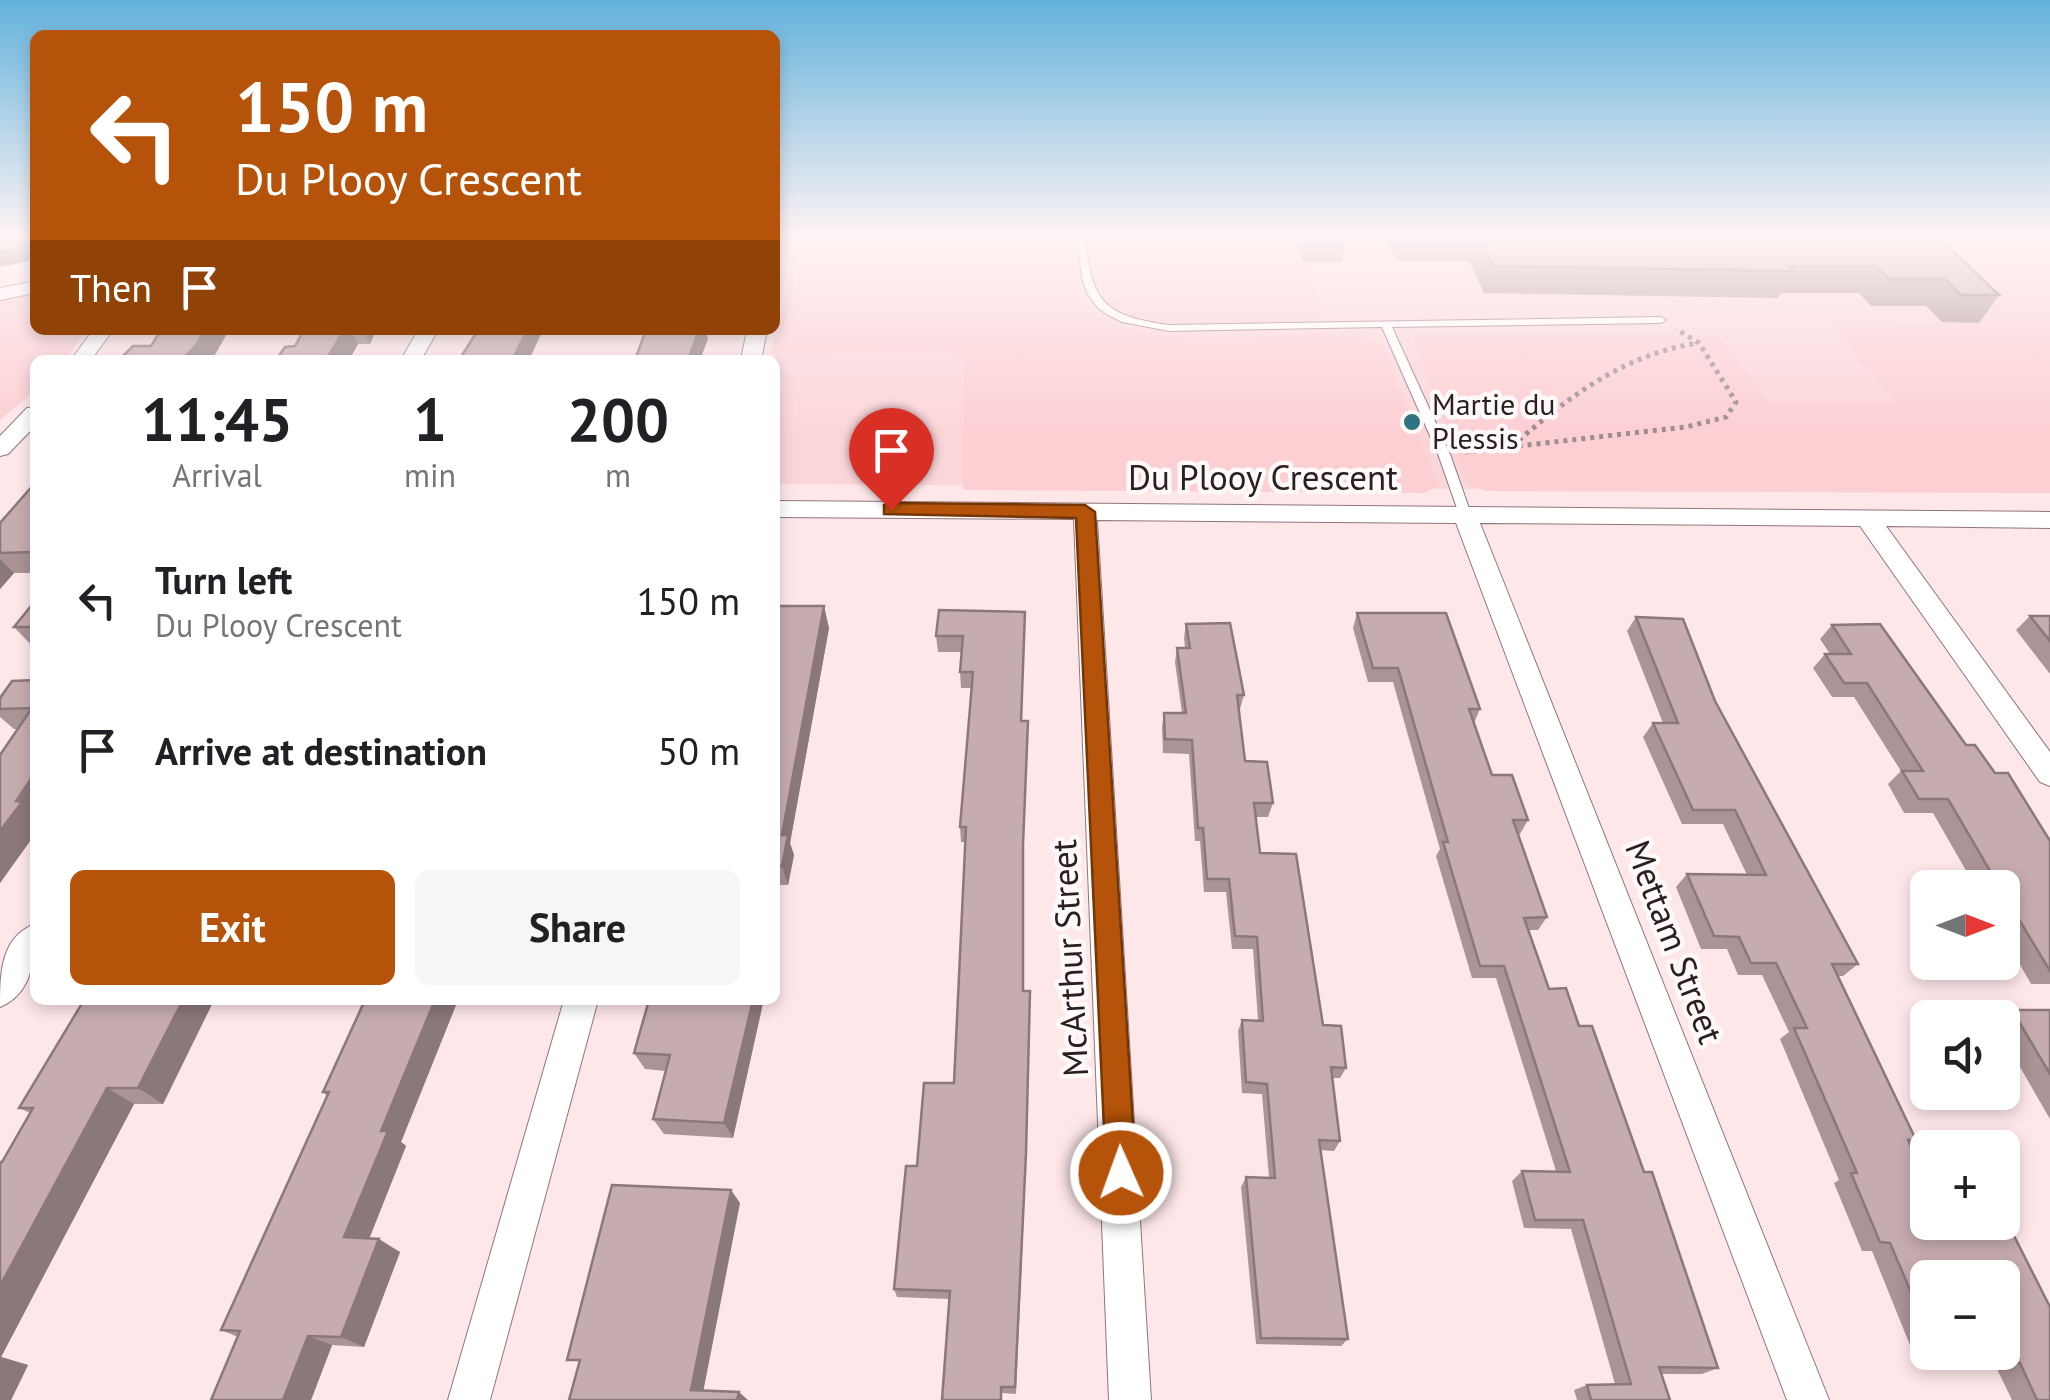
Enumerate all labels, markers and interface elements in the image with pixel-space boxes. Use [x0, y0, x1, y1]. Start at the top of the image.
text: 150 m [235, 61, 428, 151]
icon: left [70, 70, 200, 200]
text: Du Plooy Crescent [235, 149, 582, 207]
icon: arrive [172, 260, 227, 315]
text: Then [70, 263, 152, 312]
text: 11:45 [141, 380, 293, 458]
text: 1 [413, 380, 447, 458]
text: 200 [567, 380, 669, 458]
place label: Martie du Plessis [1432, 384, 1555, 457]
pin [849, 408, 934, 511]
marker: Martie du Plessis [1401, 411, 1423, 433]
icon: arrive [864, 423, 919, 478]
text: Arrival [172, 454, 262, 496]
text: min [404, 454, 456, 496]
text: m [605, 454, 631, 496]
street label: Du Plooy Crescent [1128, 454, 1398, 500]
text: Turn left [155, 555, 292, 604]
icon: left [70, 573, 125, 628]
text: 150 m [637, 576, 740, 625]
text: Du Plooy Crescent [155, 604, 402, 646]
icon: arrive [70, 723, 125, 778]
text: Arrive at destination [155, 726, 487, 775]
text: 50 m [658, 726, 740, 775]
street label: Mettam Street [1615, 834, 1735, 1050]
street label: McArthur Street [1040, 838, 1098, 1078]
button: Exit [70, 870, 395, 985]
button: Share [415, 870, 740, 985]
north arrow [1910, 870, 2020, 980]
map controls [1910, 870, 2020, 1370]
button: sound [1910, 1000, 2020, 1110]
position arrow [1069, 1121, 1173, 1225]
button: + [1910, 1130, 2020, 1240]
button: − [1910, 1260, 2020, 1370]

